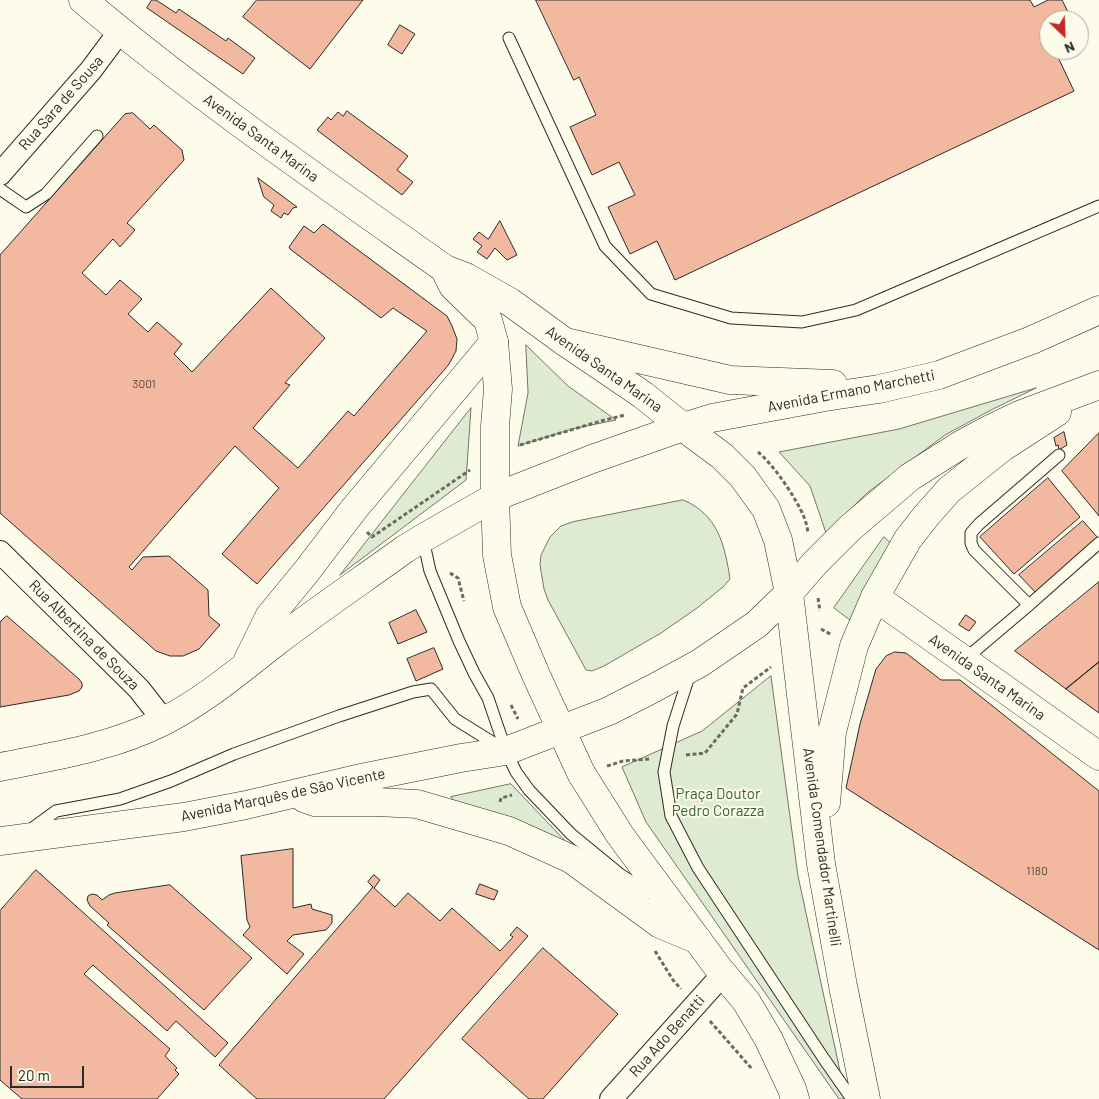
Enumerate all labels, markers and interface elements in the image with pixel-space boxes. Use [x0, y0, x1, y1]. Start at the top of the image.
north arrow [1039, 10, 1089, 60]
text: N [1062, 39, 1078, 58]
street label: Rua Sara de Sousa [15, 52, 107, 154]
street label: Avenida Santa Marina [200, 90, 322, 186]
street label: Avenida Santa Marina [542, 322, 666, 416]
street label: Avenida Ermano Marchetti [766, 366, 936, 416]
house number: 3001 [132, 377, 156, 391]
street label: Rua Albertina de Souza [25, 576, 143, 694]
street label: Avenida Santa Marina [925, 630, 1049, 724]
street label: Avenida Comendador Martinelli [799, 746, 845, 948]
street label: Avenida Marquês de São Vicente [179, 764, 387, 826]
park label: Praça Doutor Pedro Corazza [672, 785, 764, 820]
house number: 1180 [1026, 864, 1048, 878]
street label: Rua Ado Benatti [626, 991, 708, 1081]
scale bar [12, 1056, 86, 1088]
text: 20 m [18, 1066, 50, 1084]

